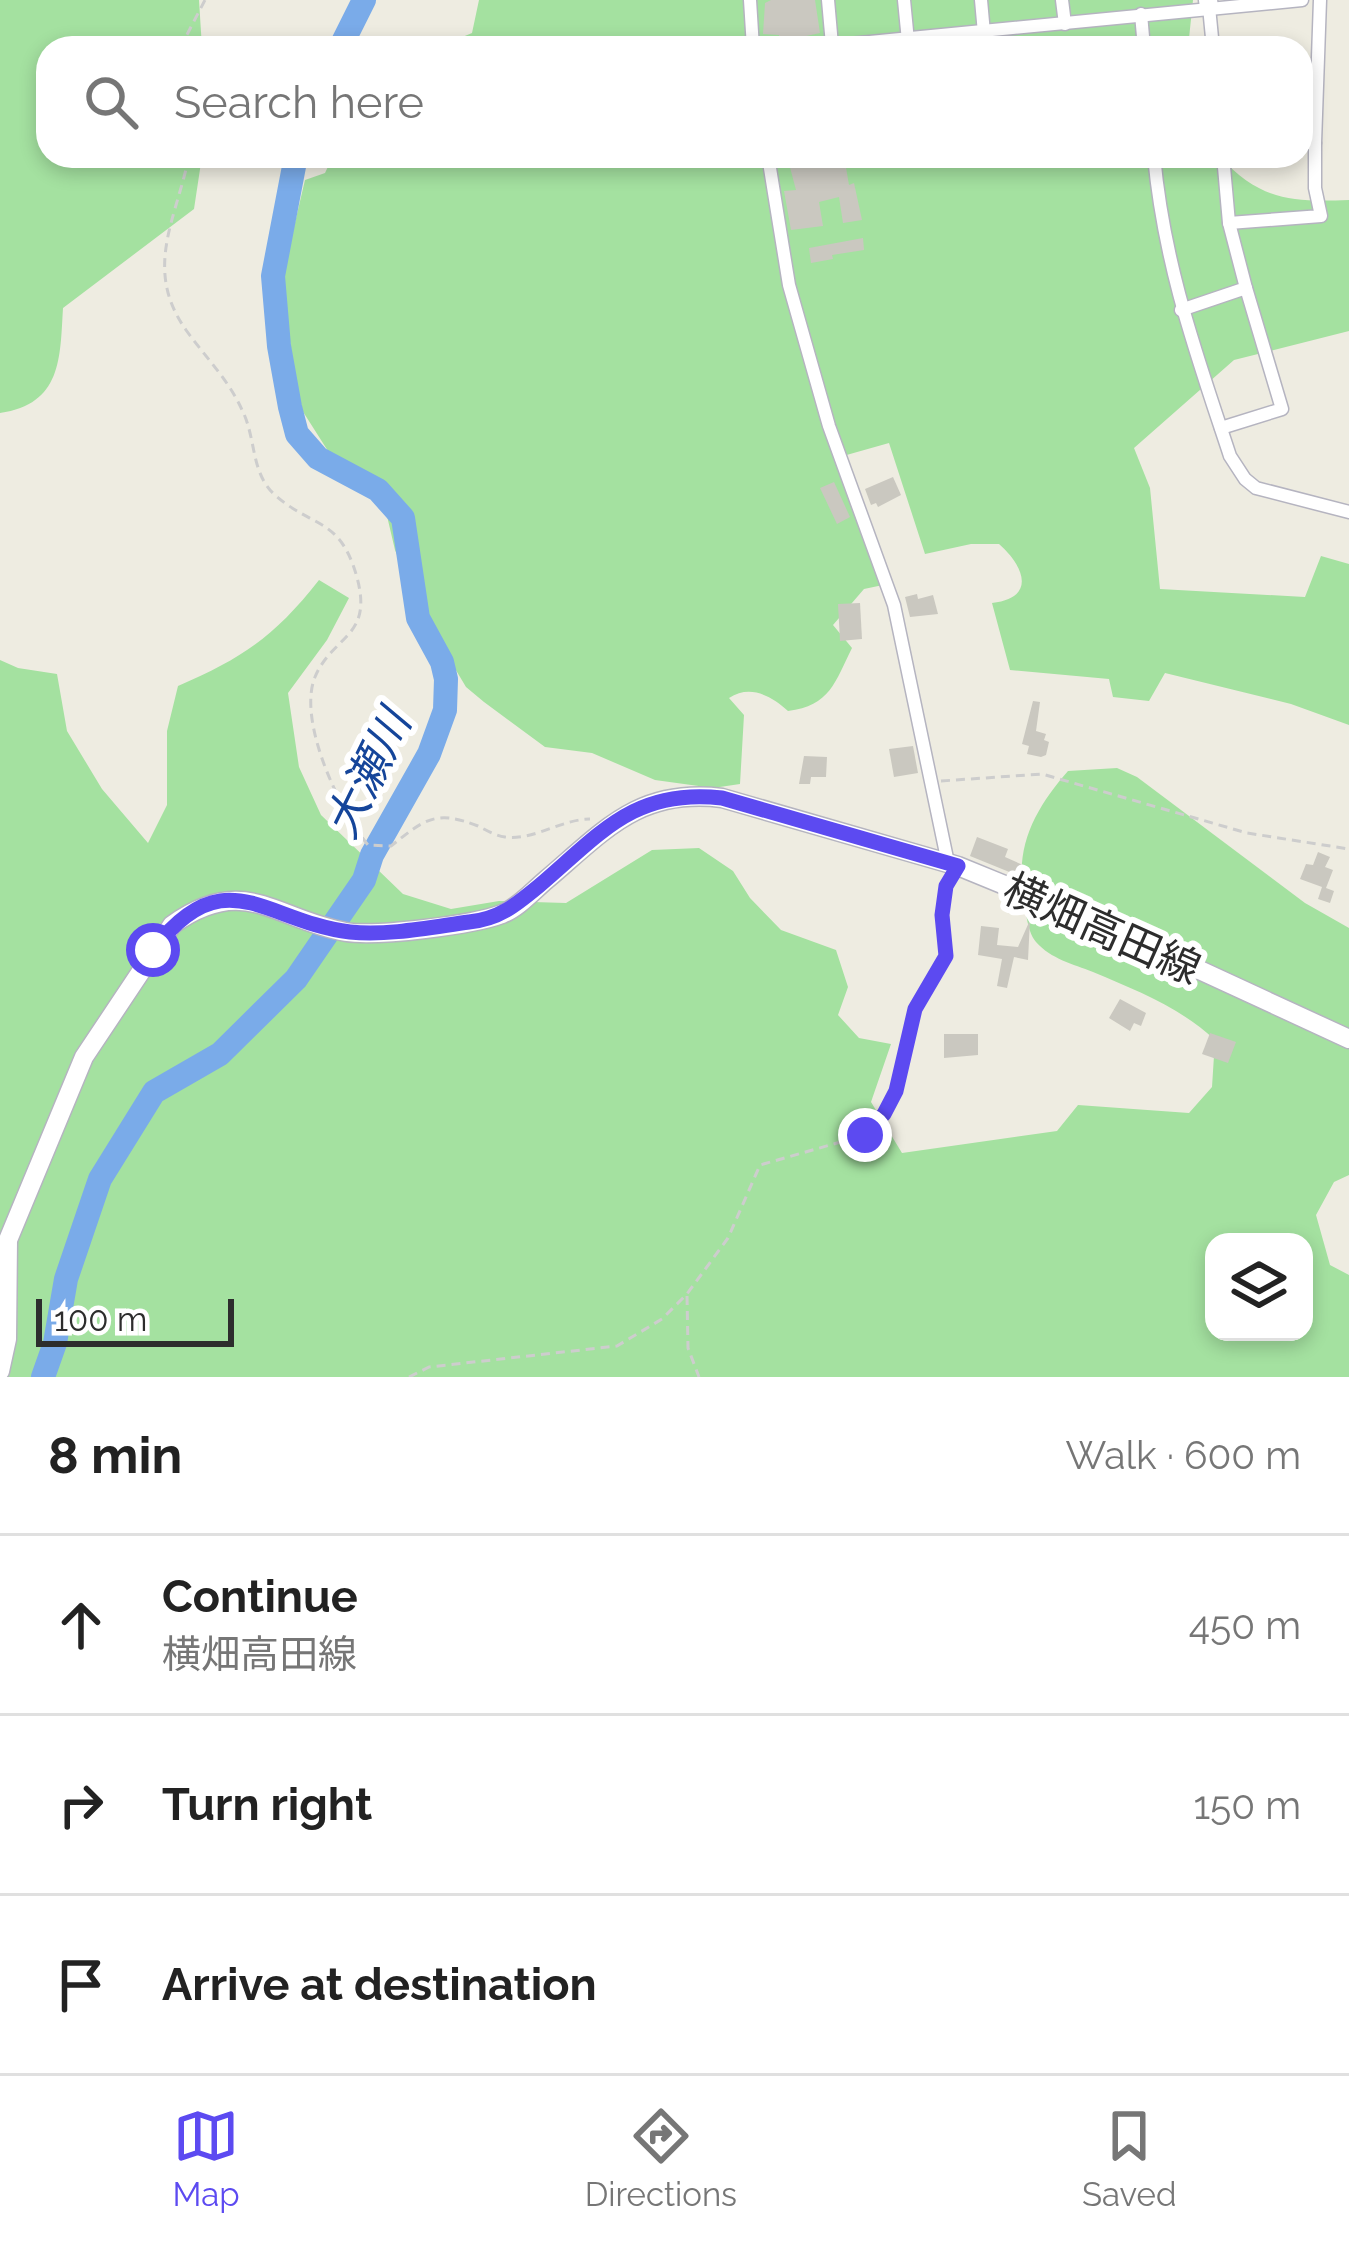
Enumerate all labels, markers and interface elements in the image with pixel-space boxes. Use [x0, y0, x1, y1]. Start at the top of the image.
search box [36, 36, 1313, 168]
icon: search [78, 69, 144, 135]
text: Search here [174, 76, 424, 129]
water label: 大瀬川 [315, 698, 423, 846]
street label: 横畑高田線 [996, 864, 1208, 994]
route start [126, 923, 180, 977]
route end [838, 1108, 892, 1162]
map controls [1205, 1233, 1313, 1341]
button: layers [1205, 1233, 1313, 1341]
scale bar [36, 1293, 234, 1346]
text: 100 m [54, 1300, 147, 1339]
text: 8 min [48, 1425, 182, 1485]
text: Walk · 600 m [1065, 1432, 1301, 1478]
text: Continue [162, 1570, 358, 1623]
icon: ahead [48, 1592, 114, 1658]
text: 450 m [1189, 1602, 1301, 1648]
text: 横畑高田線 [162, 1631, 357, 1677]
icon: right [48, 1772, 114, 1838]
text: Turn right [162, 1778, 372, 1831]
text: 150 m [1193, 1782, 1301, 1828]
icon: arrive [48, 1952, 114, 2018]
text: Arrive at destination [162, 1958, 597, 2011]
tab: Map [173, 2103, 240, 2214]
tab: Directions [585, 2103, 737, 2214]
tab: Saved [1082, 2103, 1176, 2214]

